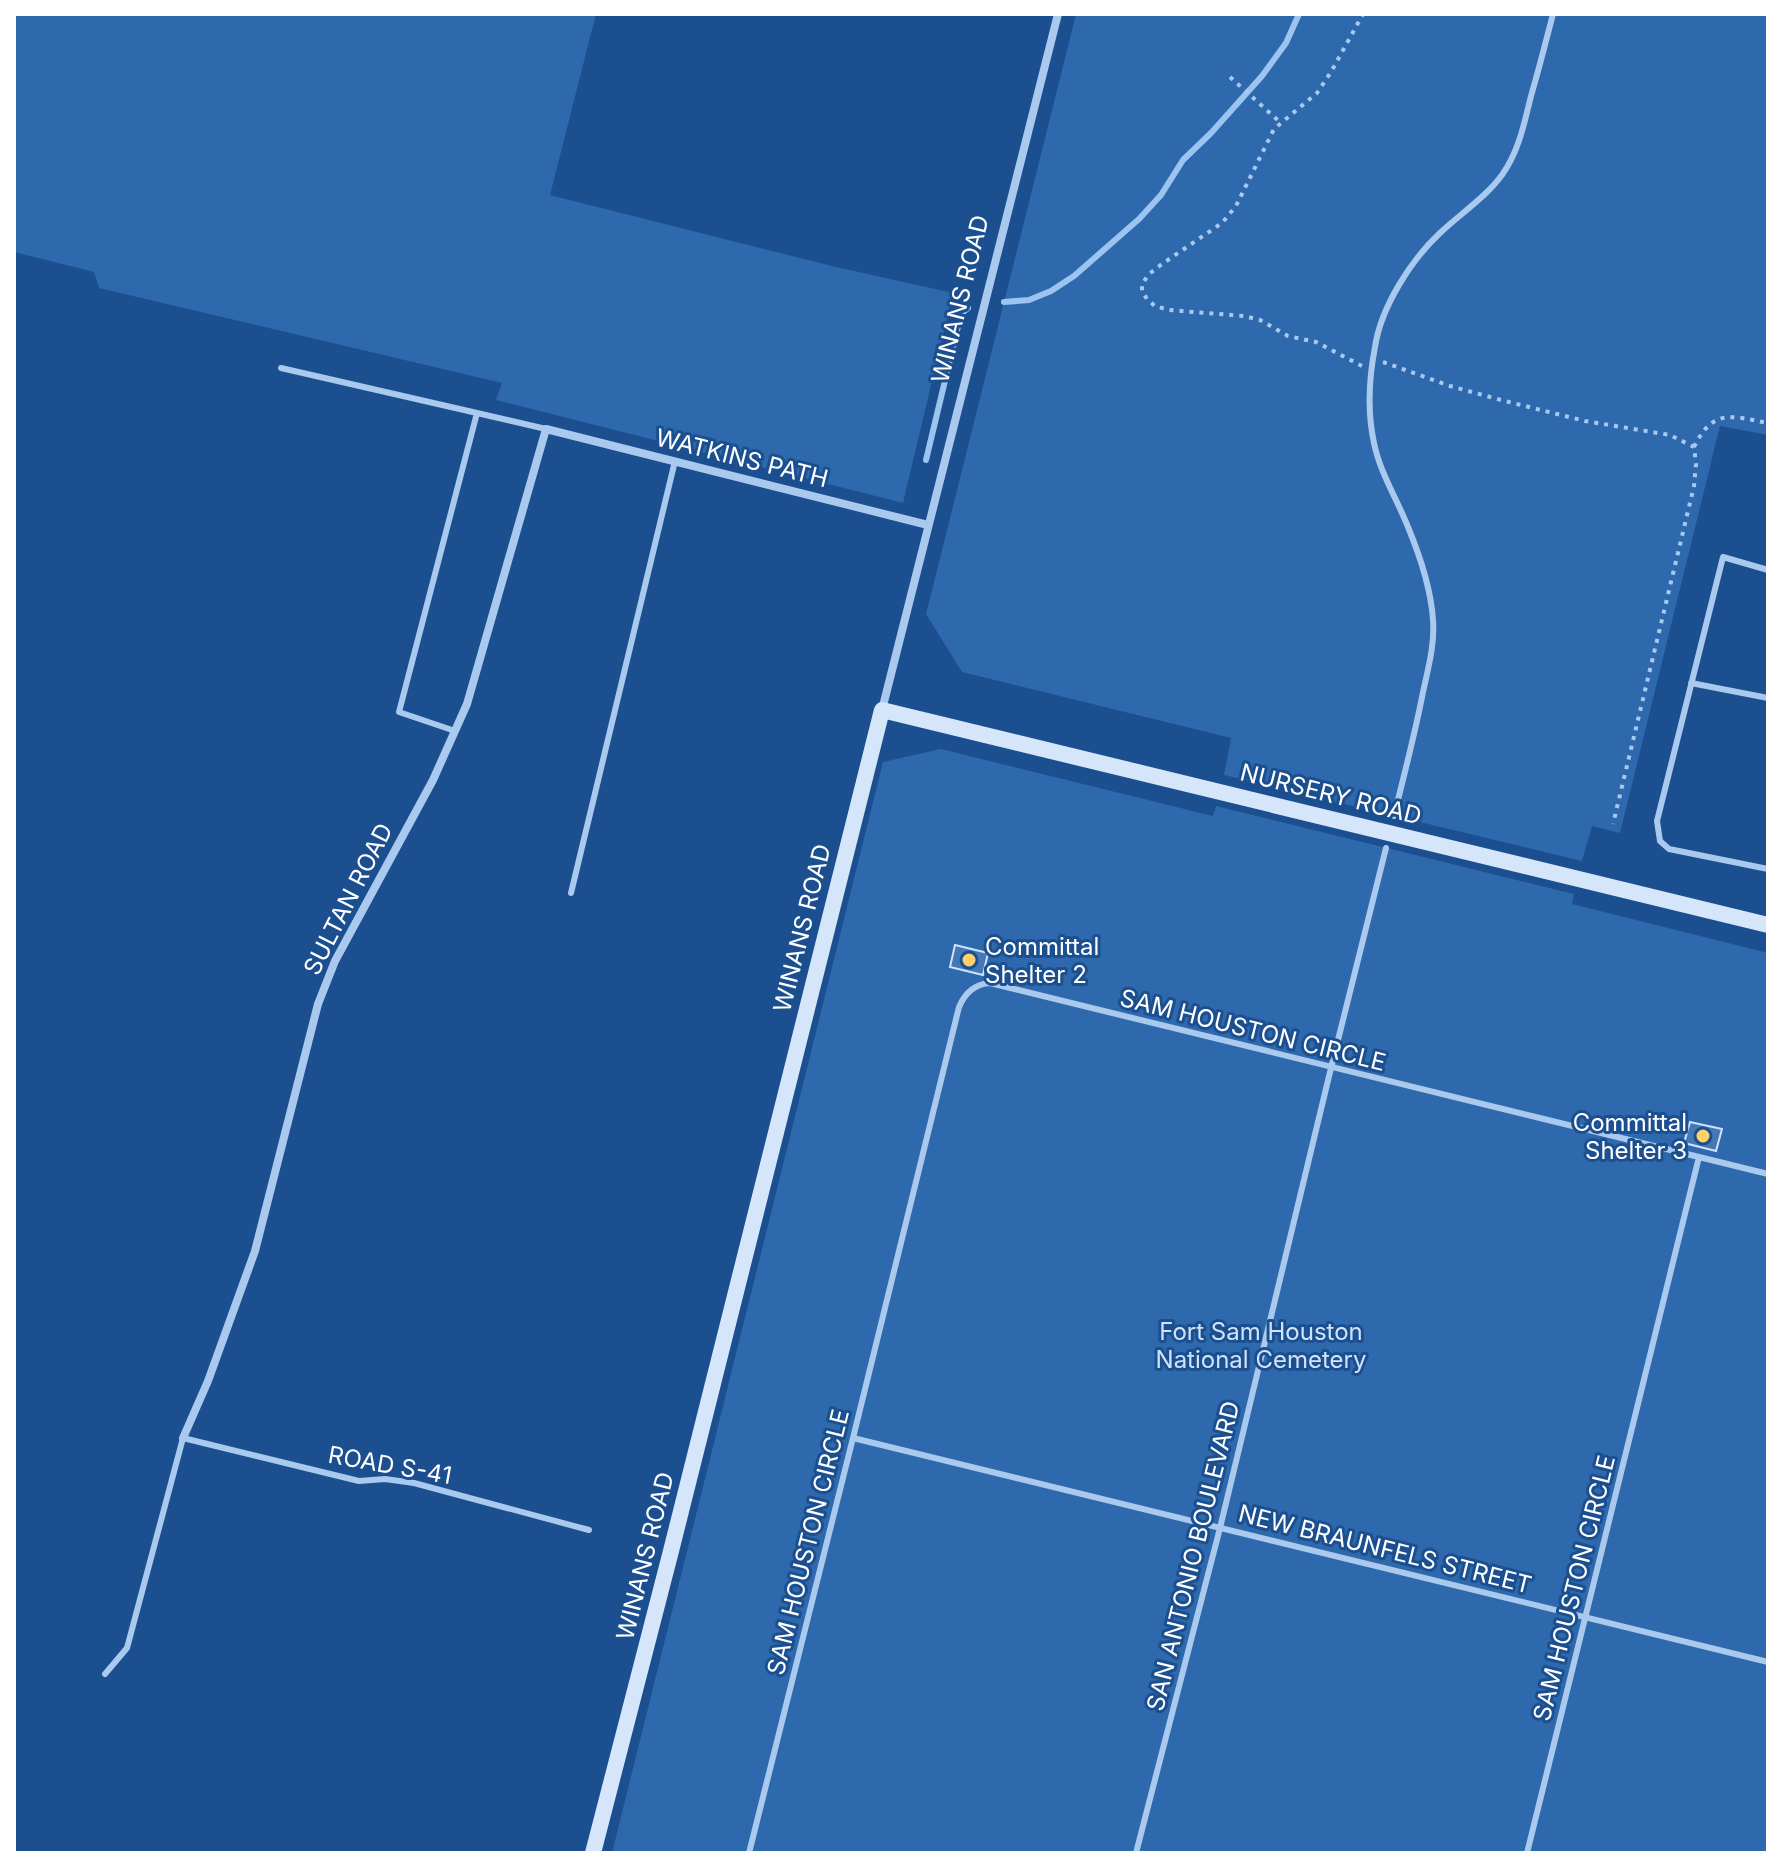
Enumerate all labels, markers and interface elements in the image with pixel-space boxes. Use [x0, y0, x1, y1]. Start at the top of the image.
street label: WINANS ROAD [925, 212, 995, 386]
street label: WATKINS PATH [653, 423, 831, 493]
street label: NURSERY ROAD [1237, 757, 1425, 831]
street label: SULTAN ROAD [297, 818, 399, 980]
street label: WINANS ROAD [767, 841, 837, 1015]
place label: Committal Shelter 2 [985, 932, 1099, 989]
marker: Committal Shelter 2 [960, 951, 978, 969]
street label: SAM HOUSTON CIRCLE [1117, 983, 1389, 1077]
place label: Committal Shelter 3 [1573, 1108, 1687, 1165]
marker: Committal Shelter 3 [1694, 1127, 1712, 1145]
park label: Fort Sam Houston National Cemetery [1156, 1317, 1366, 1374]
street label: SAN ANTONIO BOULEVARD [1140, 1398, 1246, 1714]
street label: SAM HOUSTON CIRCLE [761, 1406, 855, 1678]
street label: ROAD S-41 [326, 1440, 454, 1490]
street label: SAM HOUSTON CIRCLE [1527, 1452, 1621, 1724]
street label: WINANS ROAD [610, 1469, 680, 1643]
street label: NEW BRAUNFELS STREET [1235, 1499, 1535, 1599]

